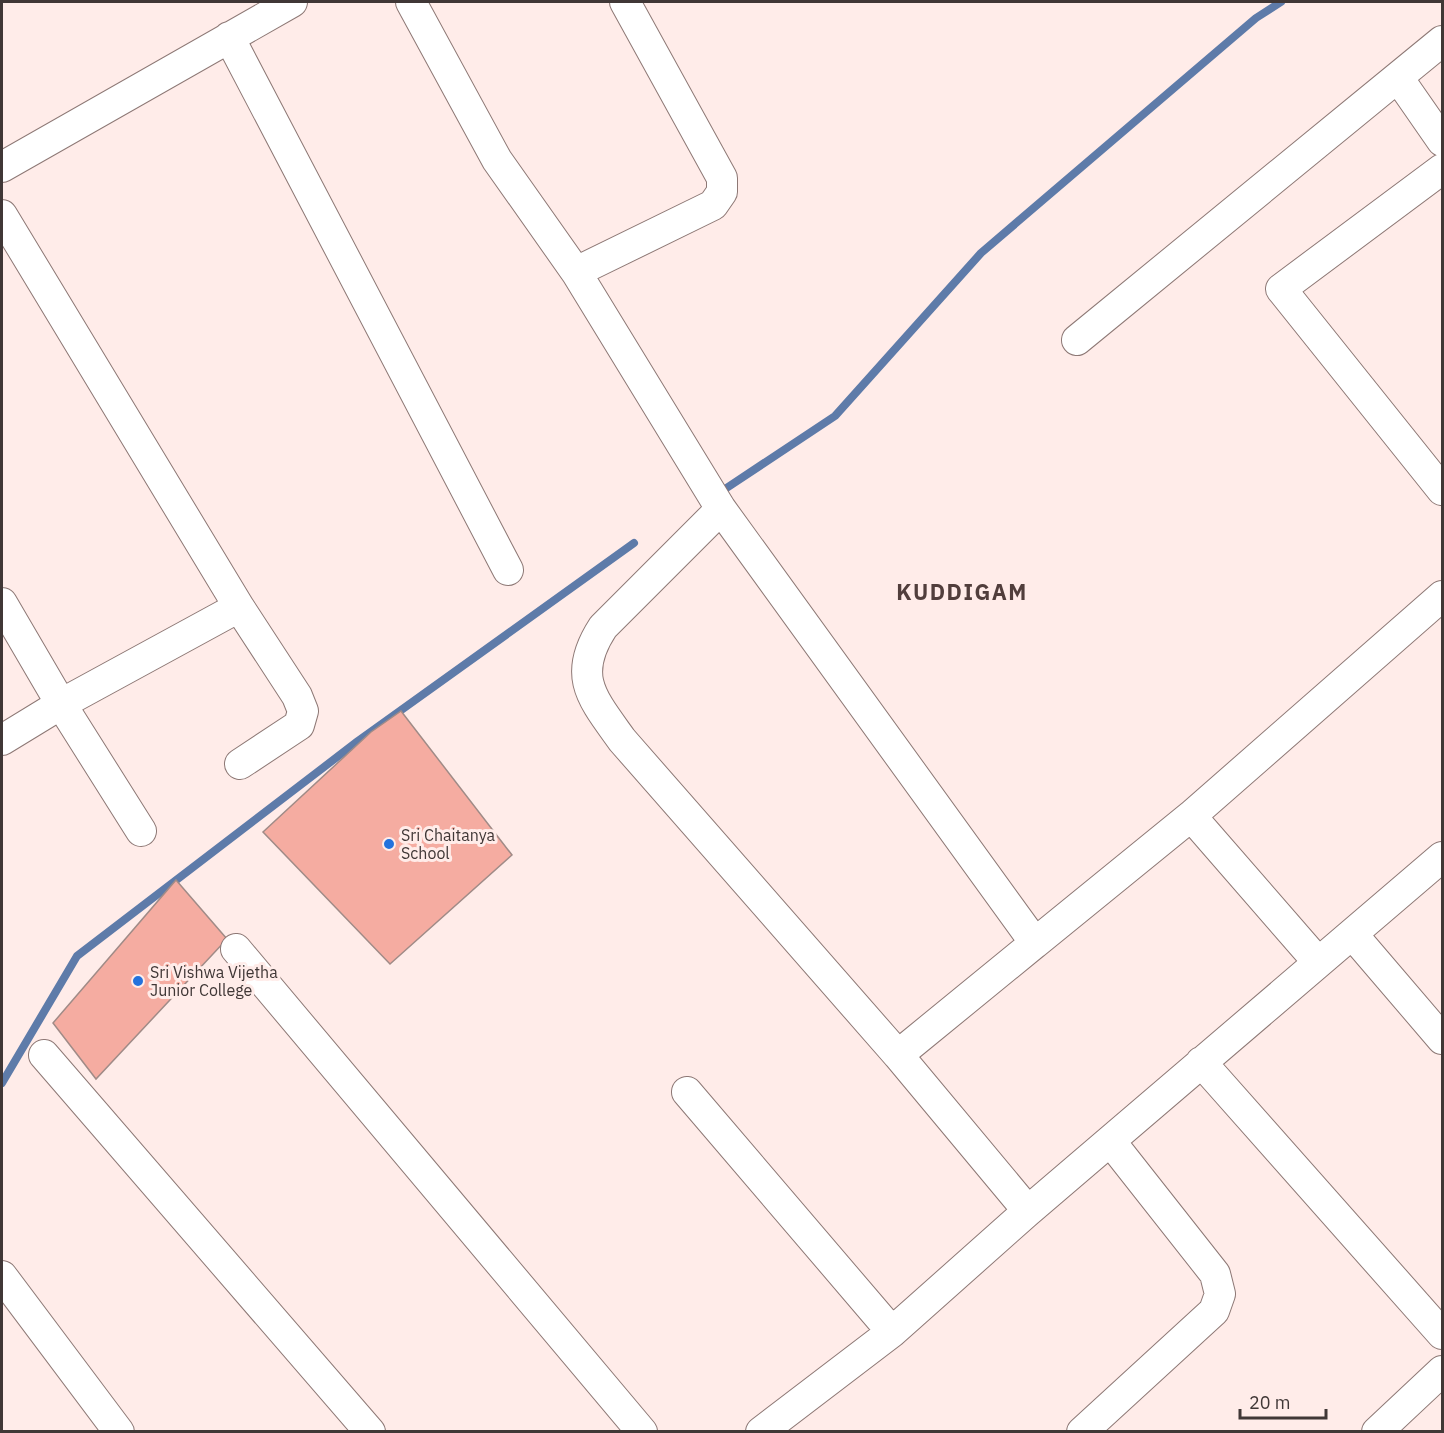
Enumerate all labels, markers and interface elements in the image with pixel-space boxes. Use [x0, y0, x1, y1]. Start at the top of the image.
district label: KUDDIGAM [896, 577, 1028, 606]
place label: Sri Chaitanya School [401, 825, 495, 863]
marker: Sri Chaitanya School [382, 837, 396, 851]
place label: Sri Vishwa Vijetha Junior College [150, 962, 278, 1000]
marker: Sri Vishwa Vijetha Junior College [131, 974, 145, 988]
scale bar [1240, 1382, 1326, 1420]
text: 20 m [1249, 1391, 1291, 1414]

